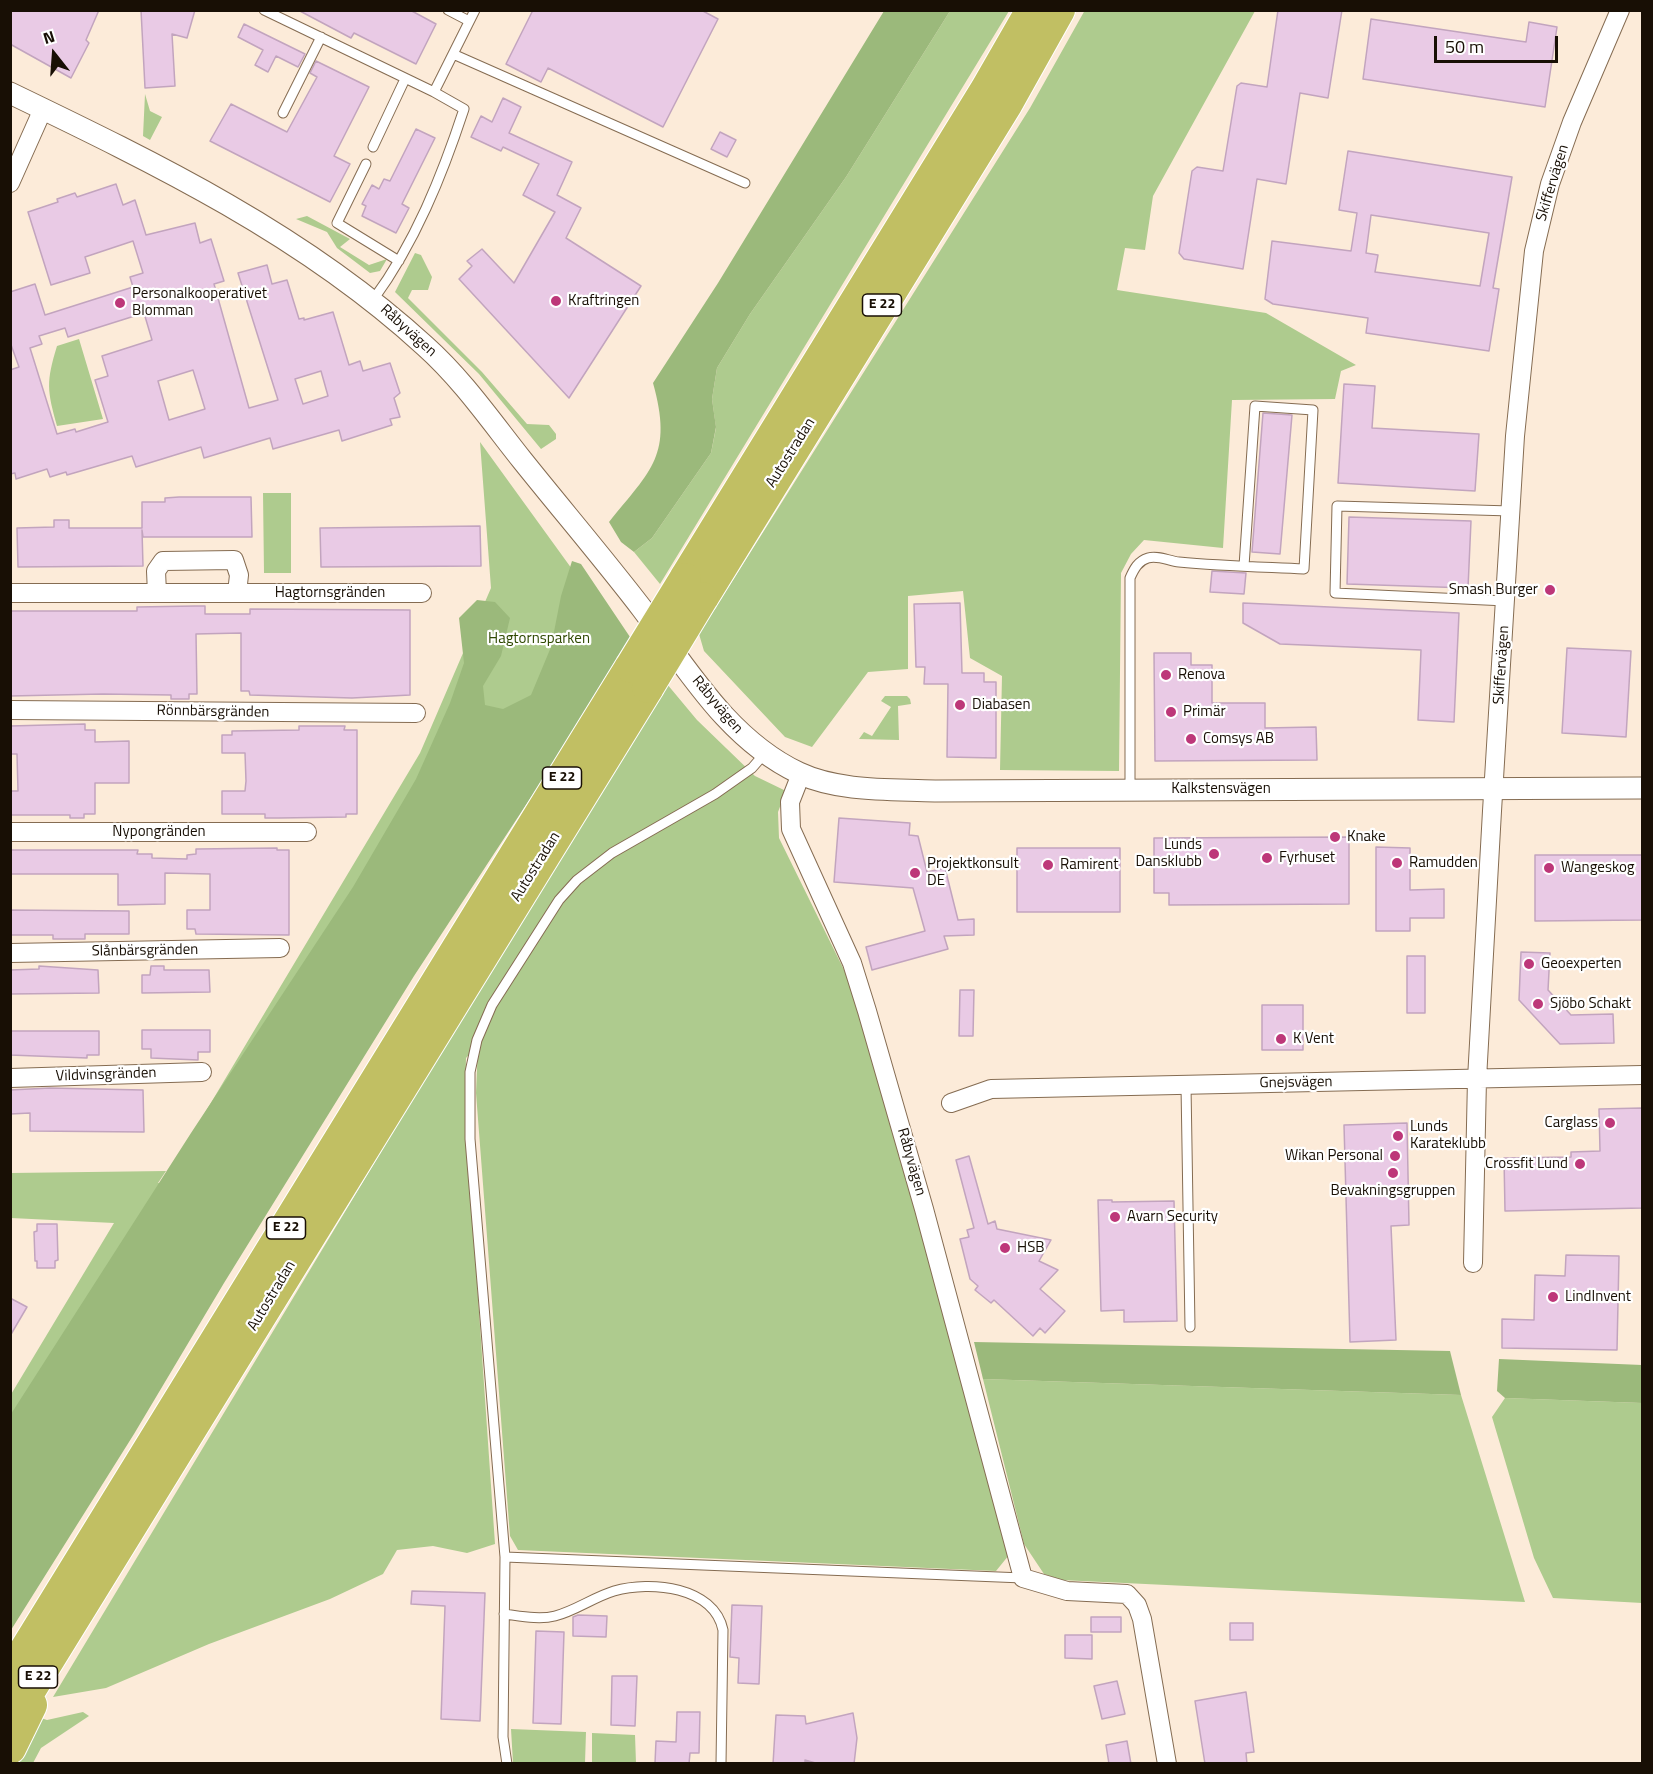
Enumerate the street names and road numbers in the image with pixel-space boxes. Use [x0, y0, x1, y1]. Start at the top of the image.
street label: Skiffervägen [1533, 143, 1573, 223]
road number: E 22 [862, 294, 902, 316]
street label: Råbyvägen [376, 301, 440, 361]
street label: Autostradan [763, 415, 819, 491]
street label: Hagtornsgränden [275, 584, 385, 602]
street label: Skiffervägen [1490, 625, 1514, 705]
street label: Råbyvägen [688, 673, 746, 737]
street label: Rönnbärsgränden [157, 702, 269, 722]
road number: E 22 [542, 767, 582, 789]
street label: Kalkstensvägen [1171, 780, 1271, 798]
street label: Nypongränden [112, 823, 206, 841]
street label: Autostradan [508, 829, 564, 905]
street label: Slånbärsgränden [92, 941, 198, 961]
street label: Vildvinsgränden [55, 1064, 157, 1086]
street label: Gnejsvägen [1259, 1073, 1333, 1093]
street label: Råbyvägen [893, 1126, 929, 1198]
road number: E 22 [266, 1217, 306, 1239]
street label: Autostradan [244, 1258, 300, 1334]
road number: E 22 [18, 1666, 57, 1688]

